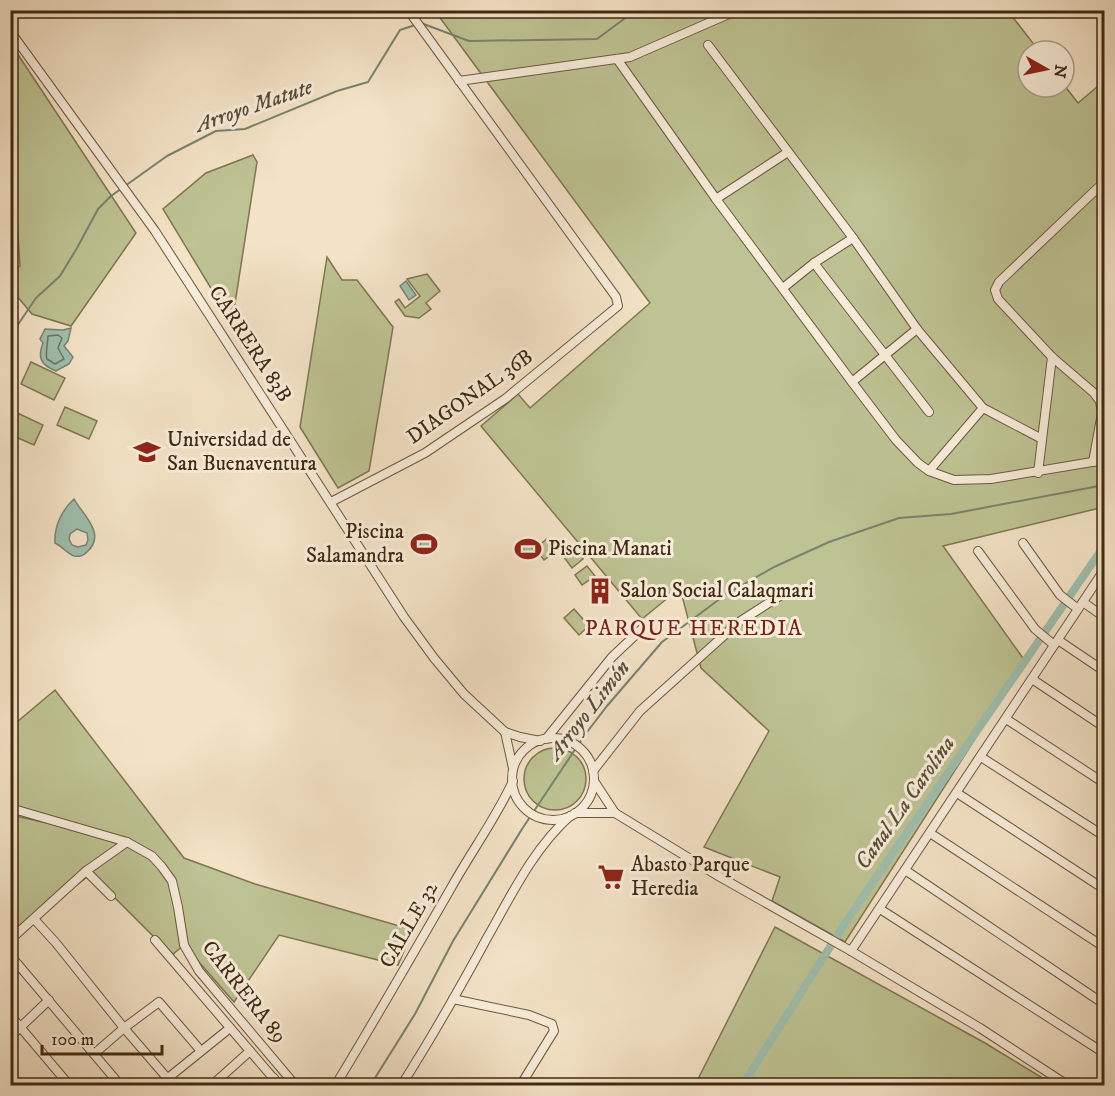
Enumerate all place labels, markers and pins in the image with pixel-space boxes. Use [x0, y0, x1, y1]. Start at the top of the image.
place label: Universidad de San Buenaventura [167, 427, 317, 477]
school or university icon: Universidad de San Buenaventura [132, 437, 162, 467]
place label: Piscina Salamandra [306, 519, 404, 569]
sports icon: Piscina Salamandra [409, 529, 439, 559]
sports icon: Piscina Manati [513, 534, 543, 564]
place label: Piscina Manati [548, 536, 672, 562]
building icon: Salon Social Calaqmari [585, 576, 615, 606]
place label: Salon Social Calaqmari [620, 578, 814, 604]
place label: Abasto Parque Heredia [631, 852, 750, 902]
supermarket icon: Abasto Parque Heredia [596, 862, 626, 892]

